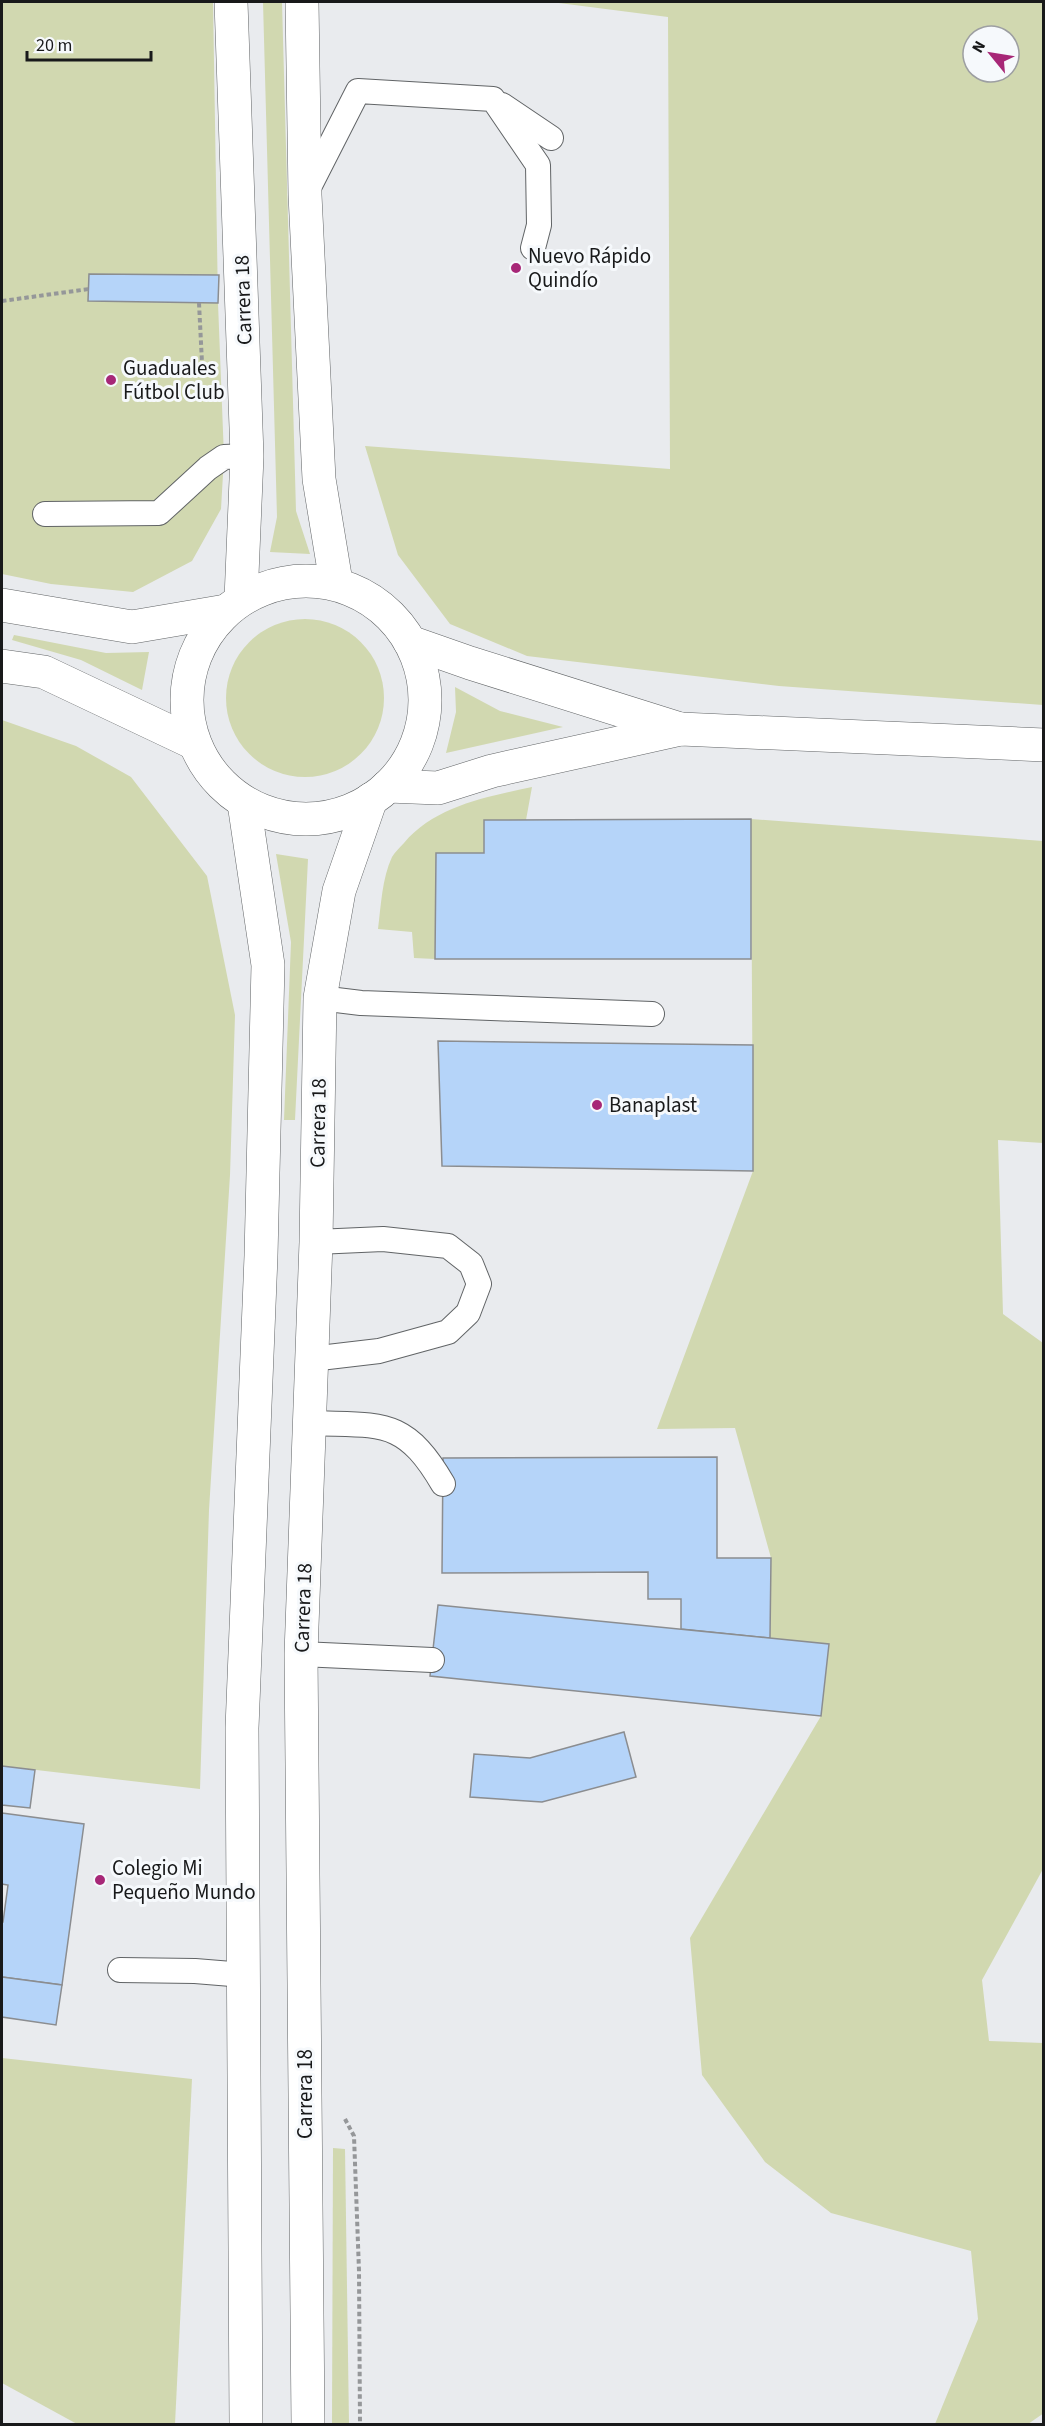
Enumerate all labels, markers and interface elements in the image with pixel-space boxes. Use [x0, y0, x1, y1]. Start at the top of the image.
scale bar [27, 24, 152, 62]
north arrow [961, 24, 1021, 84]
text: 20 m [36, 33, 72, 58]
text: N [967, 37, 991, 57]
place label: Nuevo Rápido Quindío [528, 241, 651, 295]
street label: Carrera 18 [226, 255, 260, 345]
marker: Nuevo Rápido Quindío [509, 261, 523, 275]
place label: Guaduales Fútbol Club [123, 353, 225, 407]
marker: Guaduales Fútbol Club [104, 373, 118, 387]
street label: Carrera 18 [302, 1078, 334, 1168]
place label: Banaplast [609, 1090, 697, 1120]
marker: Banaplast [590, 1098, 604, 1112]
street label: Carrera 18 [286, 1563, 320, 1653]
place label: Colegio Mi Pequeño Mundo [112, 1853, 256, 1907]
marker: Colegio Mi Pequeño Mundo [93, 1873, 107, 1887]
street label: Carrera 18 [290, 2049, 320, 2139]

